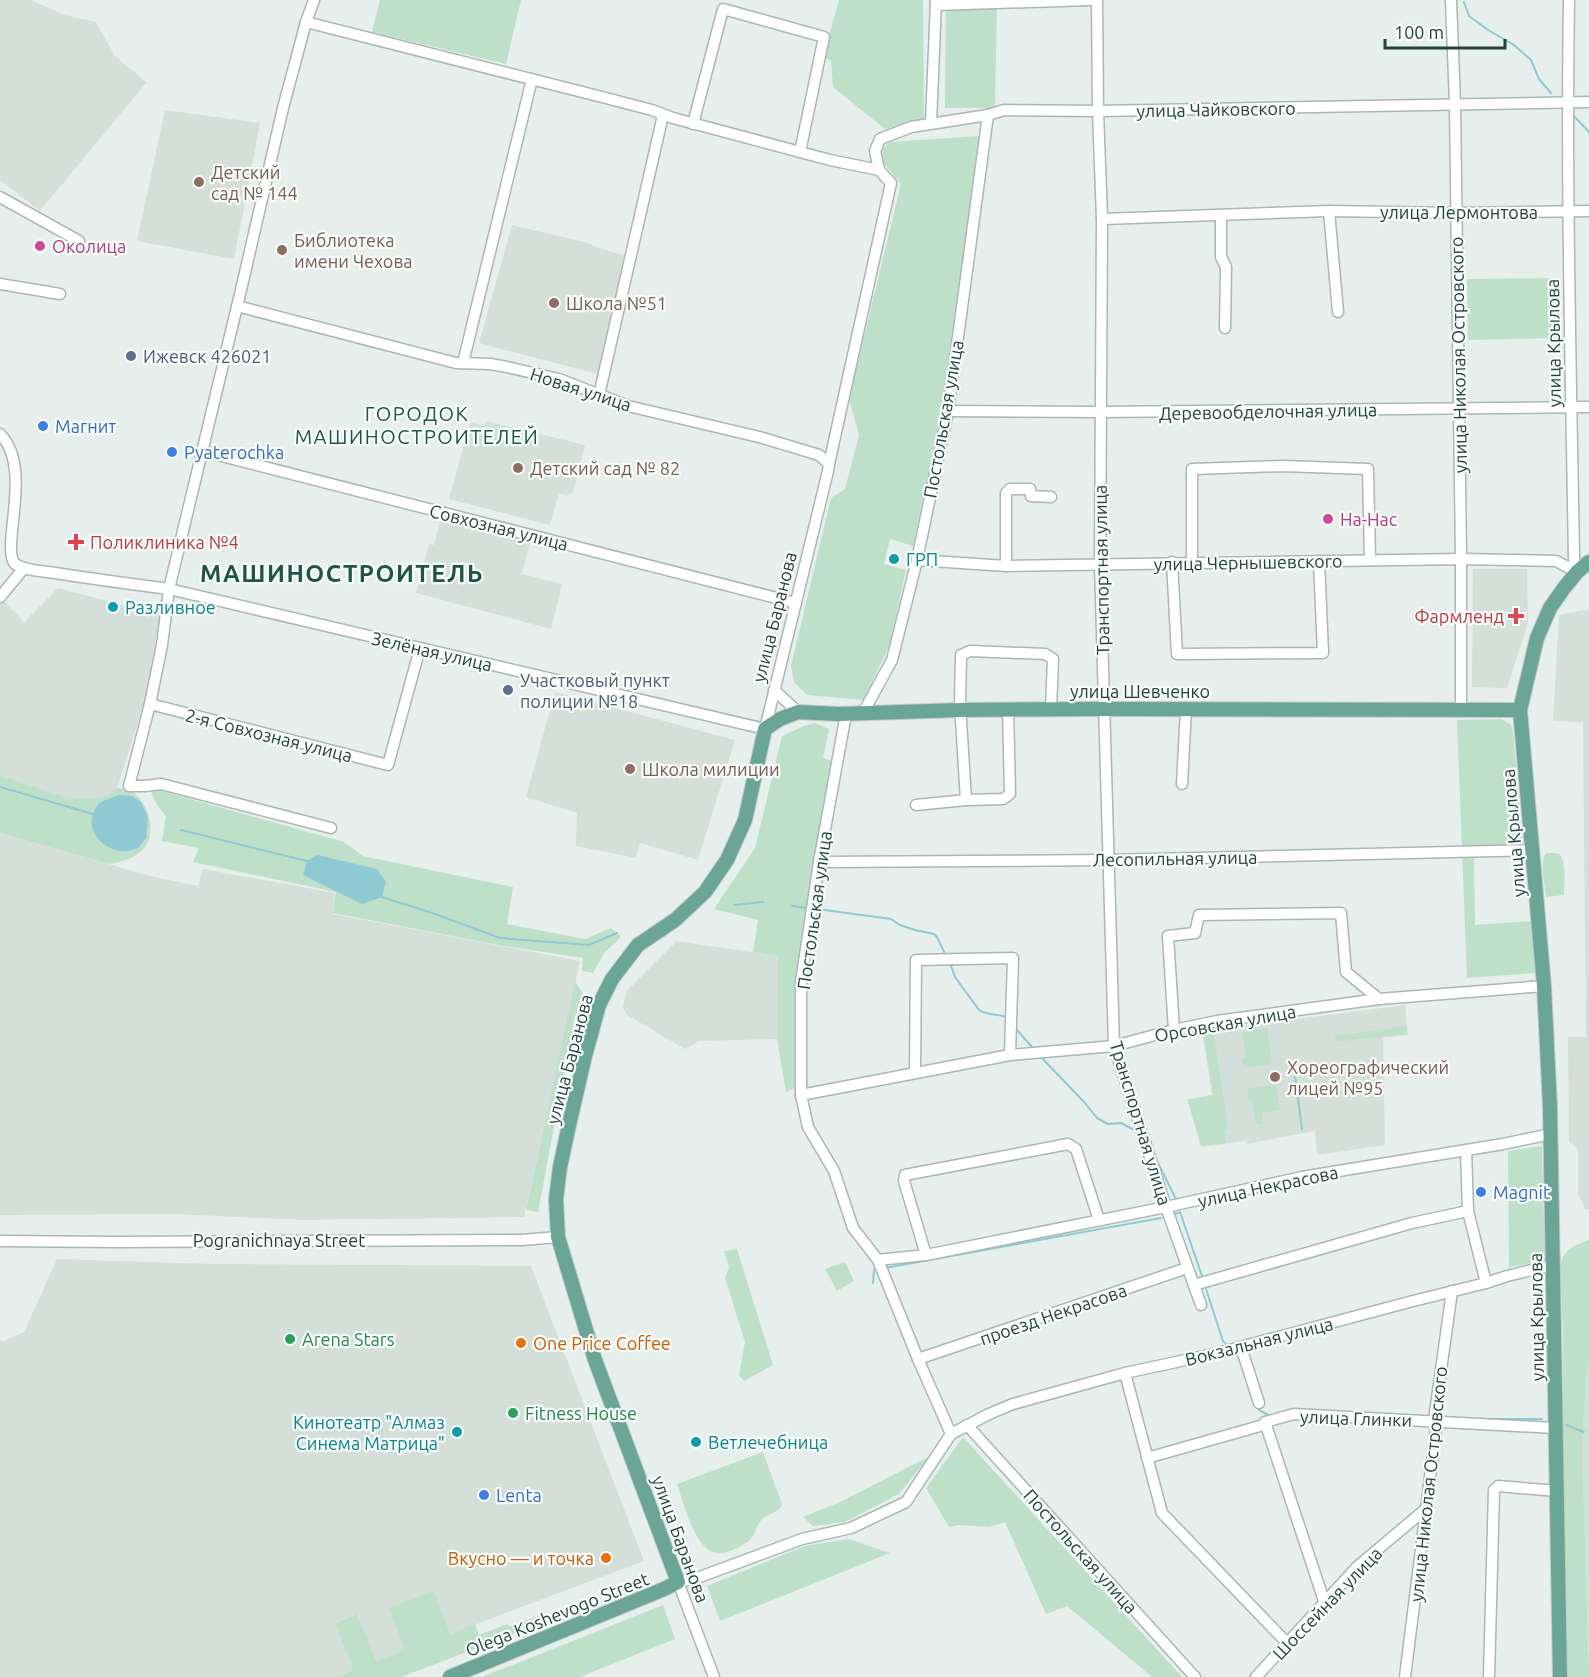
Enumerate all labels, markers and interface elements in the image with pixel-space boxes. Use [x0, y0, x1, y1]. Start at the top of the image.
scale bar [1385, 12, 1505, 50]
text: 100 m [1394, 22, 1444, 42]
street label: улица Чайковского [1136, 98, 1296, 120]
place label: Детский сад № 144 [211, 162, 298, 203]
marker: Детский сад № 144 [192, 175, 206, 189]
street label: улица Лермонтова [1380, 202, 1538, 222]
place label: Библиотека имени Чехова [294, 230, 413, 271]
place label: Околица [52, 236, 126, 256]
street label: улица Николая Островского [1446, 236, 1470, 474]
marker: Околица [33, 239, 47, 253]
marker: Библиотека имени Чехова [275, 243, 289, 257]
street label: улица Крылова [1542, 279, 1564, 407]
place label: Школа №51 [566, 293, 667, 313]
marker: Школа №51 [547, 296, 561, 310]
street label: Постольская улица [919, 339, 967, 499]
place label: Ижевск 426021 [143, 346, 271, 366]
marker: Ижевск 426021 [124, 349, 138, 363]
street label: Новая улица [528, 363, 634, 415]
street label: Деревообделочная улица [1159, 399, 1377, 423]
district label: ГОРОДОК МАШИНОСТРОИТЕЛЕЙ [295, 402, 539, 448]
place label: Магнит [55, 416, 116, 436]
marker: Магнит [36, 419, 50, 433]
place label: Pyaterochka [184, 442, 284, 462]
marker: Pyaterochka [165, 445, 179, 459]
place label: Детский сад № 82 [530, 458, 680, 478]
marker: Детский сад № 82 [511, 461, 525, 475]
street label: Транспортная улица [1090, 485, 1112, 655]
street label: Совхозная улица [428, 500, 570, 554]
place label: На-Нас [1340, 509, 1397, 529]
marker: На-Нас [1321, 512, 1335, 526]
place label: Поликлиника №4 [90, 532, 239, 552]
marker: Поликлиника №4 [67, 533, 85, 551]
place label: ГРП [906, 549, 938, 569]
street label: улица Баранова [748, 550, 800, 684]
street label: улица Чернышевского [1153, 550, 1343, 574]
marker: ГРП [887, 552, 901, 566]
district label: МАШИНОСТРОИТЕЛЬ [200, 560, 484, 587]
place label: Разливное [125, 597, 216, 617]
marker: Разливное [106, 600, 120, 614]
place label: Фармленд [1414, 606, 1504, 626]
marker: Фармленд [1509, 609, 1523, 623]
street label: Зелёная улица [370, 627, 494, 675]
place label: Участковый пункт полиции №18 [520, 670, 670, 711]
street label: улица Шевченко [1070, 681, 1210, 701]
marker: Участковый пункт полиции №18 [501, 683, 515, 697]
street label: 2-я Совхозная улица [183, 705, 355, 765]
place label: Школа милиции [642, 759, 780, 779]
marker: Школа милиции [623, 762, 637, 776]
street label: улица Крылова [1497, 768, 1529, 898]
street label: Постольская улица [793, 829, 835, 991]
street label: Лесопильная улица [1092, 847, 1258, 869]
street label: улица Баранова [542, 992, 596, 1126]
street label: Орсовская улица [1153, 1001, 1297, 1045]
street label: Транспортная улица [1107, 1039, 1175, 1207]
place label: Хореографический лицей №95 [1287, 1057, 1449, 1098]
marker: Хореографический лицей №95 [1268, 1070, 1282, 1084]
street label: улица Некрасова [1196, 1161, 1340, 1211]
place label: Magnit [1493, 1182, 1550, 1202]
marker: Magnit [1474, 1185, 1488, 1199]
street label: Pogranichnaya Street [193, 1230, 365, 1250]
street label: улица Крылова [1525, 1253, 1547, 1381]
street label: проезд Некрасова [977, 1279, 1129, 1349]
street label: Вокзальная улица [1183, 1313, 1335, 1369]
place label: Arena Stars [302, 1329, 395, 1349]
marker: Arena Stars [283, 1332, 297, 1346]
place label: One Price Coffee [533, 1333, 671, 1353]
marker: One Price Coffee [514, 1336, 528, 1350]
street label: улица Николая Островского [1406, 1365, 1450, 1603]
place label: Fitness House [525, 1403, 637, 1423]
marker: Fitness House [506, 1406, 520, 1420]
street label: улица Глинки [1300, 1406, 1412, 1430]
place label: Кинотеатр "Алмаз Синема Матрица" [293, 1412, 445, 1453]
marker: Кинотеатр "Алмаз Синема Матрица" [450, 1425, 464, 1439]
place label: Ветлечебница [708, 1432, 828, 1452]
marker: Ветлечебница [689, 1435, 703, 1449]
street label: улица Баранова [649, 1473, 713, 1605]
place label: Lenta [496, 1485, 542, 1505]
street label: Постольская улица [1020, 1485, 1142, 1617]
marker: Lenta [477, 1488, 491, 1502]
street label: Шоссейная улица [1268, 1543, 1386, 1663]
place label: Вкусно — и точка [448, 1548, 594, 1568]
marker: Вкусно — и точка [599, 1551, 613, 1565]
street label: Olega Koshevogo Street [462, 1568, 652, 1660]

